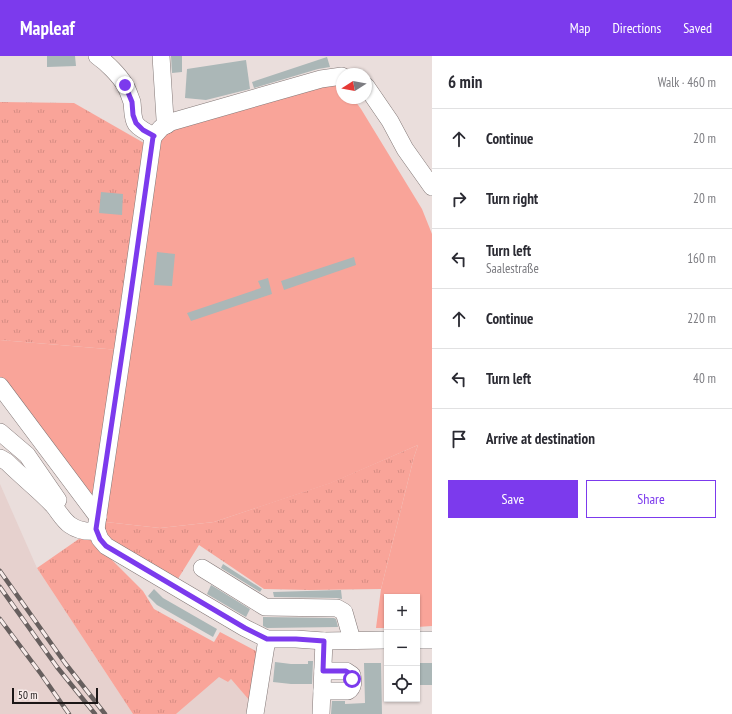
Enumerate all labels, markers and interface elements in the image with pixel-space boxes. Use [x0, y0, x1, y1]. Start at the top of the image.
text: Mapleaf [20, 16, 75, 40]
text: Map [570, 19, 590, 37]
text: Directions [612, 19, 661, 37]
text: Saved [683, 19, 712, 37]
north arrow [336, 68, 372, 104]
text: 6 min [448, 71, 482, 93]
text: Walk · 460 m [658, 74, 716, 91]
route end [116, 76, 134, 94]
icon: ahead [448, 128, 470, 150]
text: Continue [486, 129, 533, 148]
text: 20 m [693, 130, 716, 147]
icon: right [448, 188, 470, 210]
text: Turn right [486, 189, 538, 208]
text: 20 m [693, 190, 716, 207]
text: Turn left [486, 241, 531, 260]
icon: left [448, 248, 470, 270]
text: 160 m [687, 250, 716, 267]
text: Saalestraße [486, 260, 539, 277]
icon: ahead [448, 308, 470, 330]
text: Continue [486, 309, 533, 328]
text: 220 m [687, 310, 716, 327]
icon: left [448, 368, 470, 390]
text: Turn left [486, 369, 531, 388]
text: 40 m [693, 370, 716, 387]
icon: arrive [448, 428, 470, 450]
text: Arrive at destination [486, 429, 595, 448]
button: Save [448, 480, 578, 518]
button: Share [586, 480, 716, 518]
map controls [384, 594, 420, 702]
button: + [384, 594, 420, 630]
button: − [384, 630, 420, 666]
button: locate [384, 666, 420, 702]
route start [343, 670, 361, 688]
scale bar [12, 686, 98, 705]
text: 50 m [18, 688, 37, 702]

